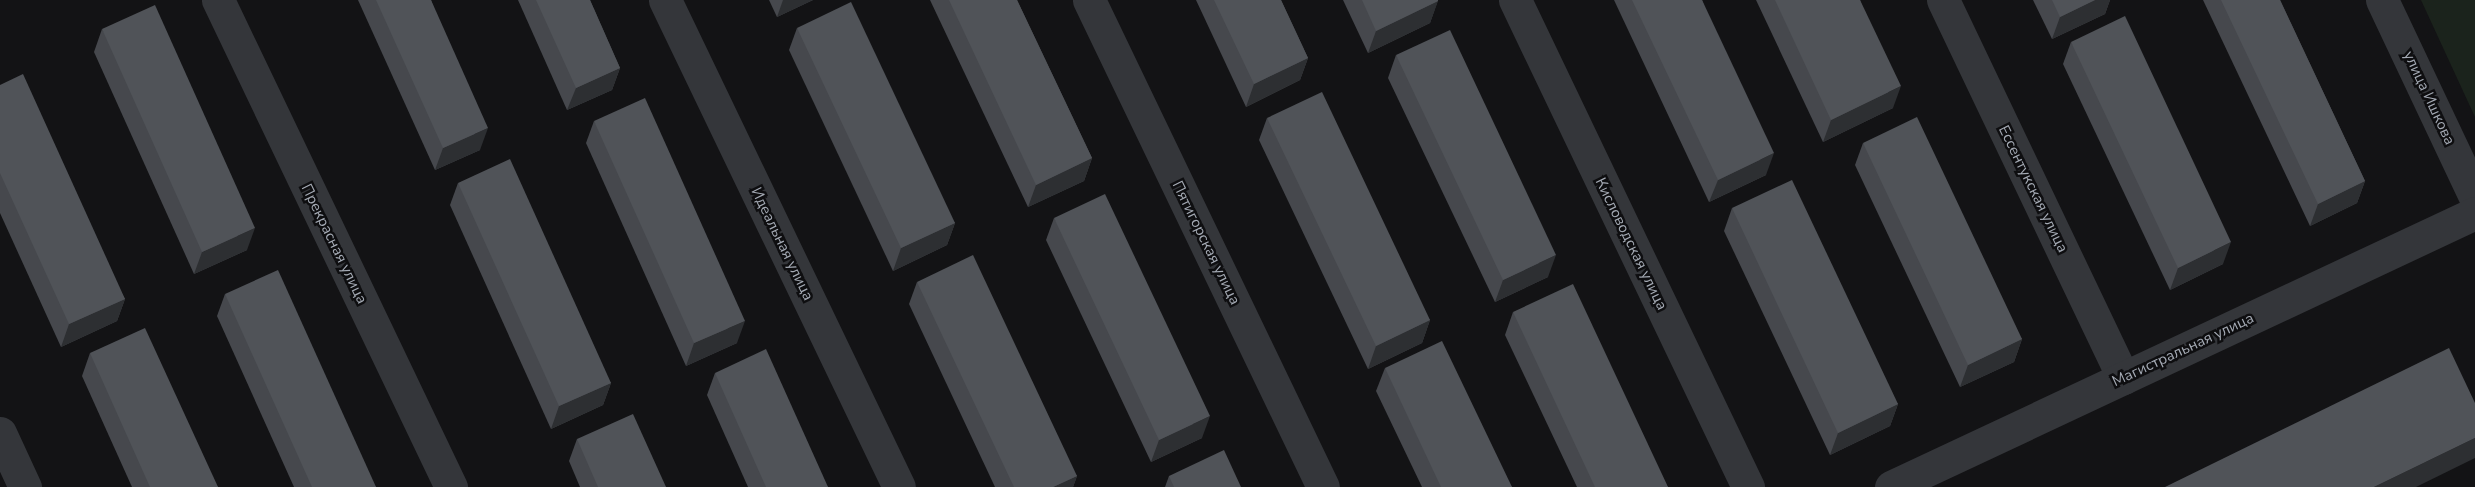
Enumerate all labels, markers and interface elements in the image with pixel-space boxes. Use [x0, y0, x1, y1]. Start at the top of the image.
street label: улица Ишкова [2399, 48, 2459, 148]
street label: Ессентукская улица [1994, 123, 2072, 255]
street label: Кисловодская улица [1591, 175, 1671, 313]
street label: Пятигорская улица [1168, 178, 1244, 308]
street label: Прекрасная улица [297, 181, 371, 307]
street label: Идеальная улица [747, 185, 817, 303]
street label: Магистральная улица [2109, 309, 2257, 391]

